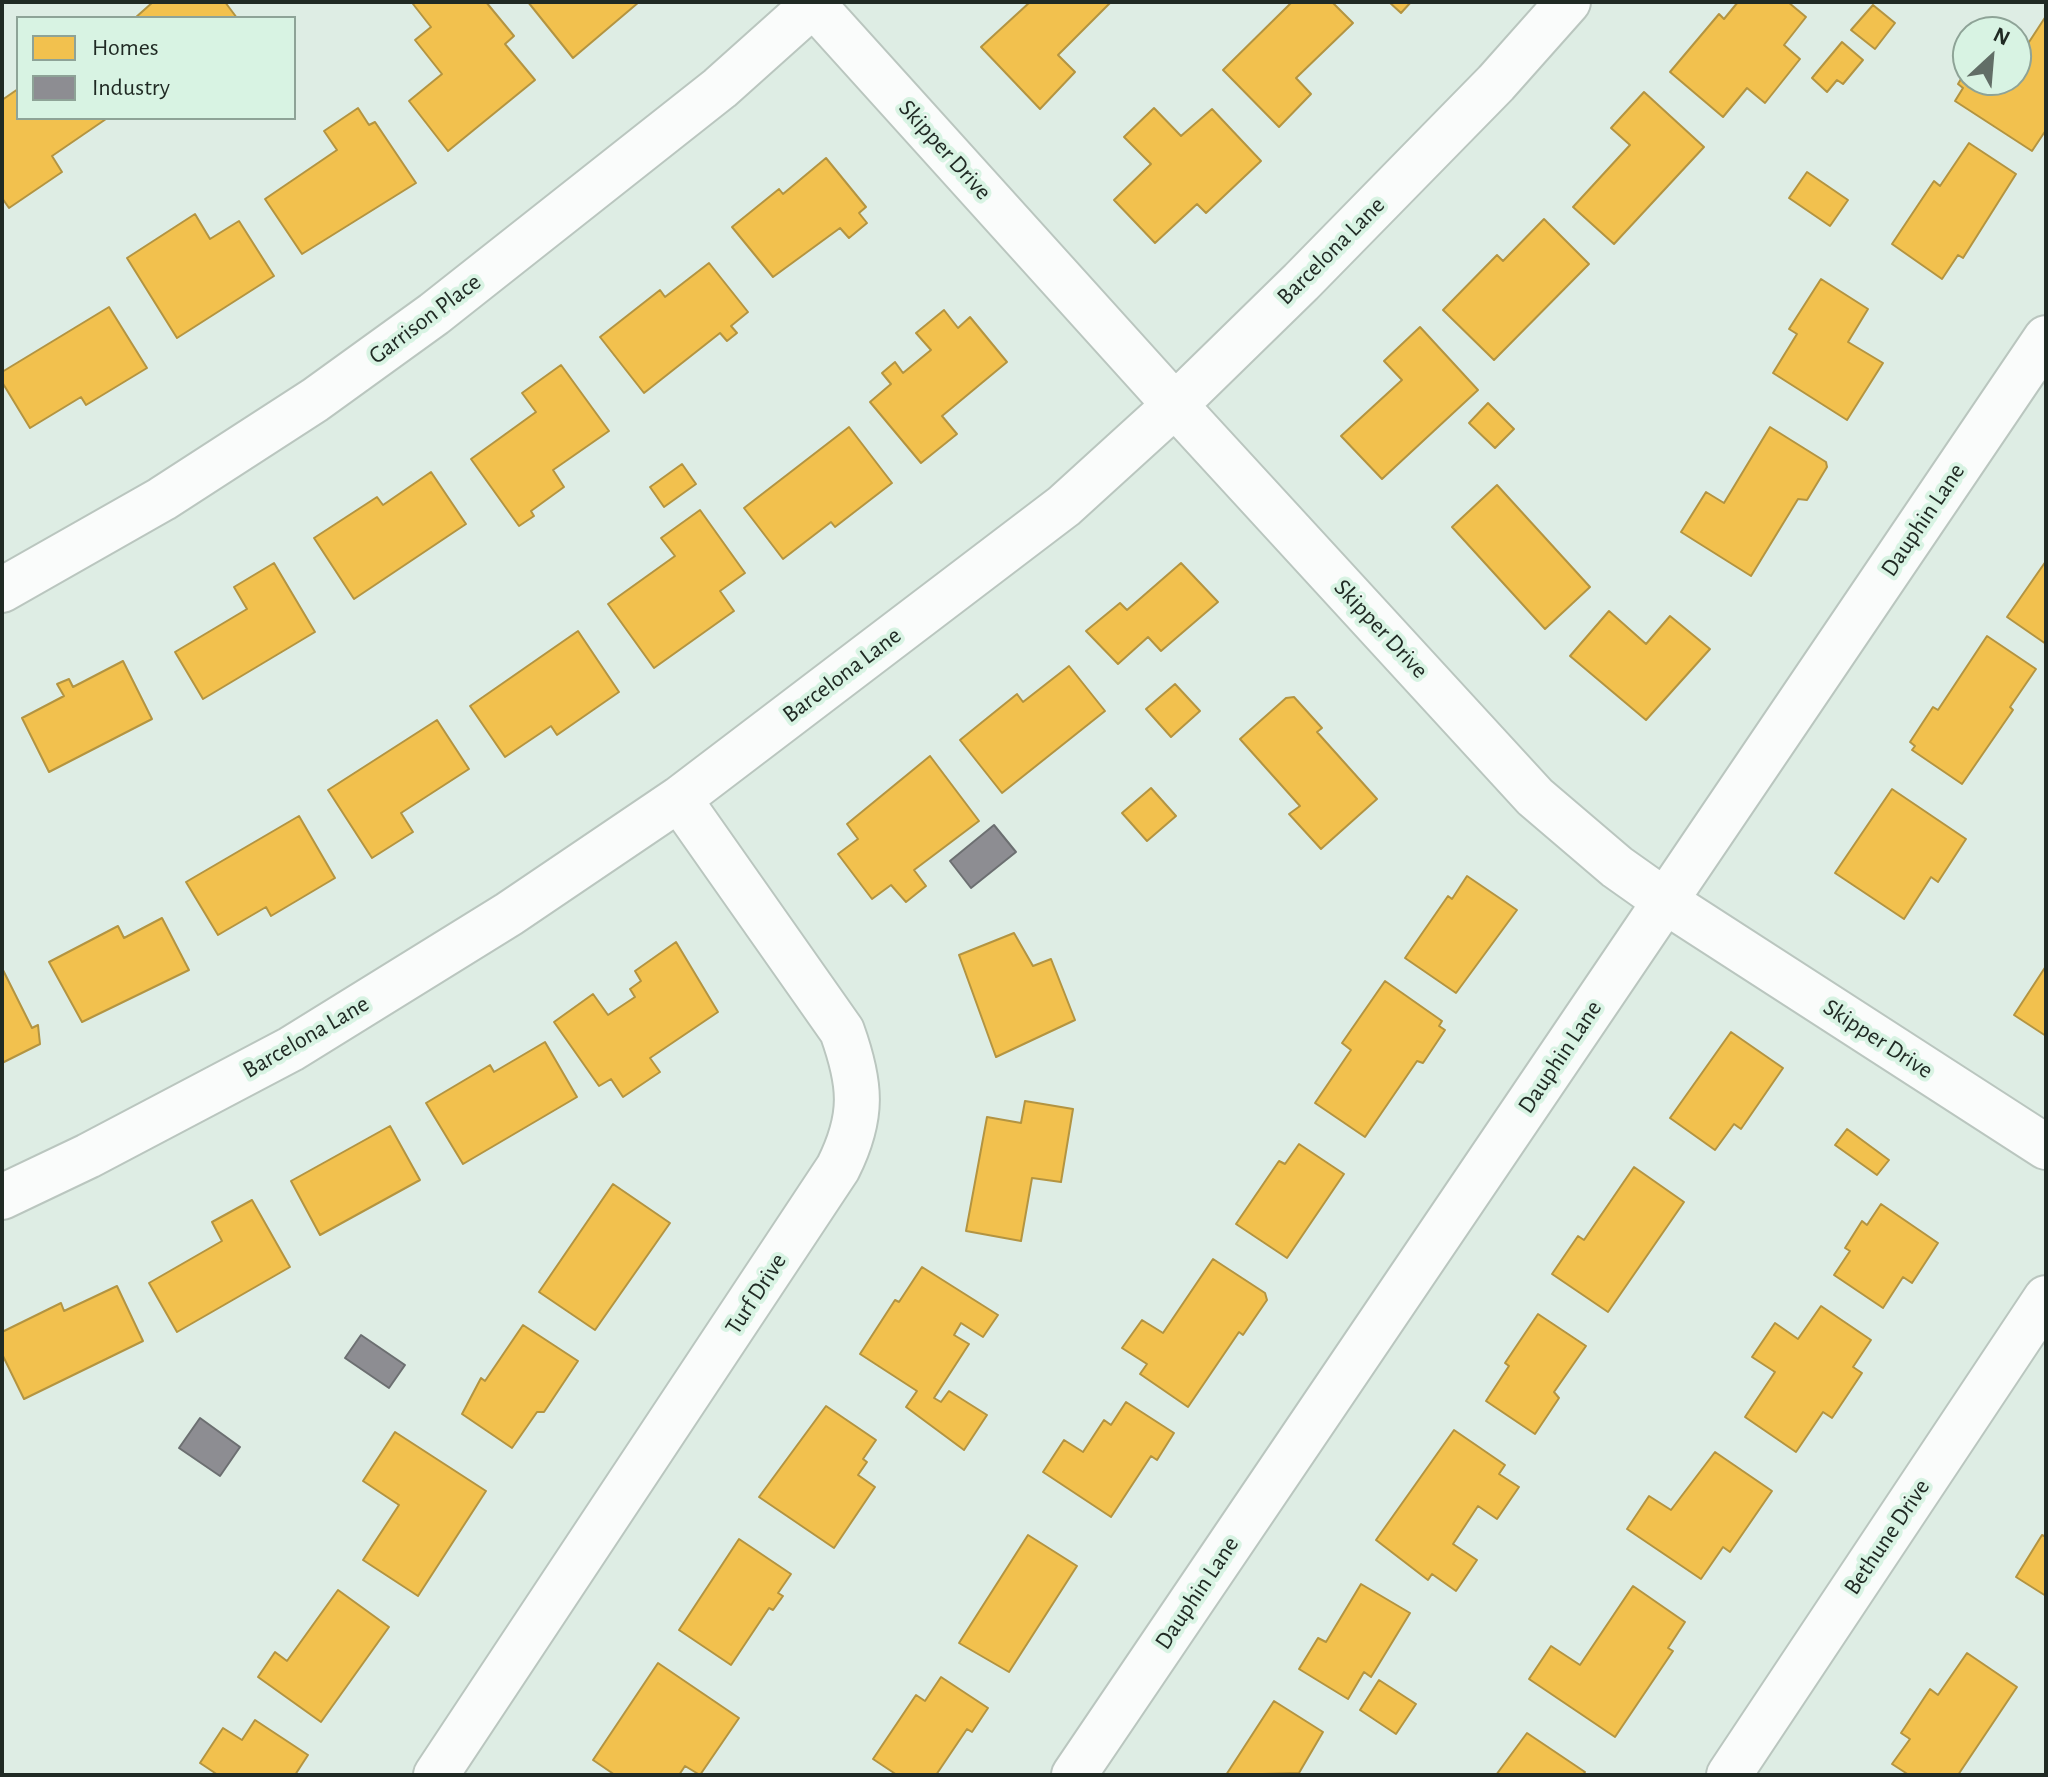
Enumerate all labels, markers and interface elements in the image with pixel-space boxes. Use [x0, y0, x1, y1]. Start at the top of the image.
legend [16, 16, 296, 120]
north arrow [1952, 16, 2032, 96]
text: N [1990, 23, 2013, 49]
text: Homes [92, 36, 159, 60]
text: Industry [92, 76, 170, 100]
street label: Skipper Drive [892, 94, 998, 206]
street label: Barcelona Lane [1271, 191, 1391, 311]
street label: Garrison Place [363, 268, 487, 370]
street label: Dauphin Lane [1875, 458, 1971, 582]
street label: Skipper Drive [1328, 573, 1434, 685]
street label: Barcelona Lane [777, 621, 907, 729]
street label: Barcelona Lane [238, 989, 374, 1085]
street label: Skipper Drive [1818, 993, 1938, 1085]
street label: Dauphin Lane [1512, 995, 1608, 1119]
street label: Turf Drive [719, 1248, 793, 1340]
street label: Bethune Drive [1838, 1474, 1936, 1600]
street label: Dauphin Lane [1149, 1531, 1245, 1655]

